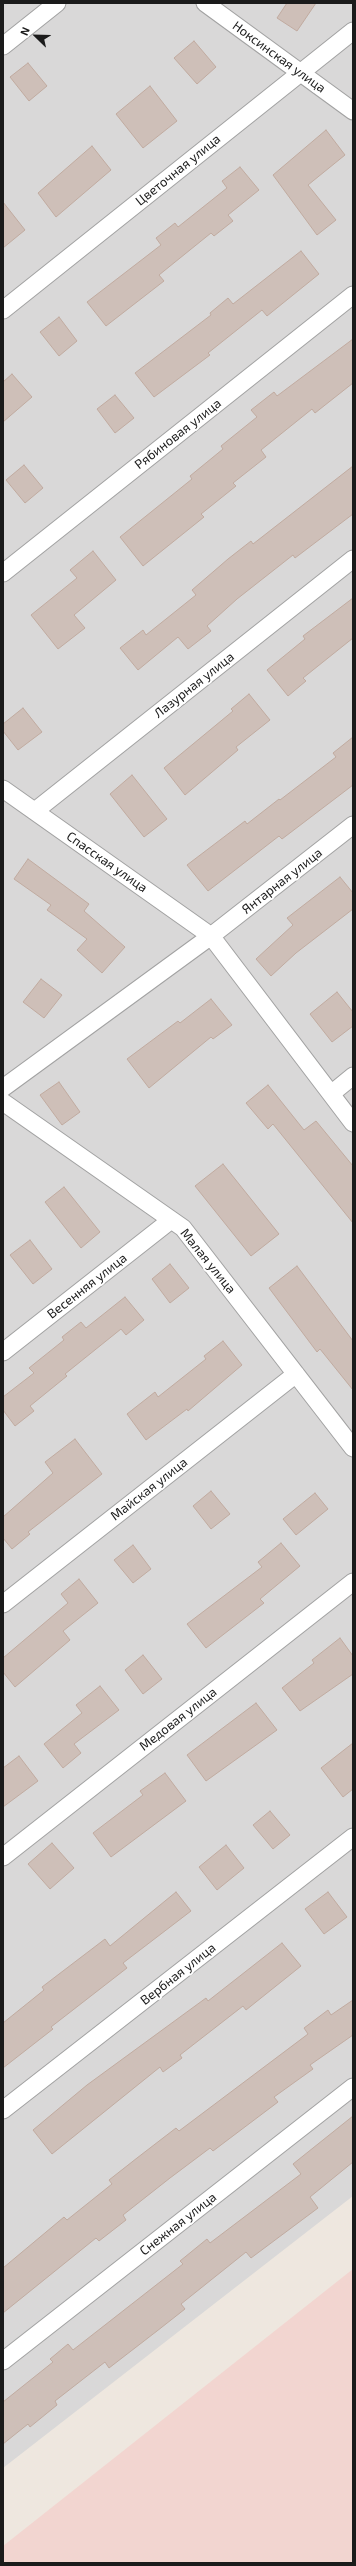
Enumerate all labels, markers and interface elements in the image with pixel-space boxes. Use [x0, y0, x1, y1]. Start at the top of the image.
north arrow [16, 16, 56, 56]
street label: Ноксинская улица [229, 18, 329, 96]
text: N [17, 25, 32, 37]
street label: Цветочная улица [132, 131, 224, 209]
street label: Рябиновая улица [132, 395, 224, 473]
street label: Лазурная улица [151, 649, 237, 721]
street label: Спасская улица [64, 828, 150, 896]
street label: Янтарная улица [239, 845, 325, 917]
street label: Малая улица [177, 1225, 239, 1297]
street label: Весенняя улица [44, 1250, 130, 1322]
street label: Майская улица [108, 1454, 190, 1524]
street label: Медовая улица [136, 1684, 220, 1754]
street label: Вербная улица [137, 1940, 219, 2008]
street label: Снежная улица [136, 2189, 220, 2259]

